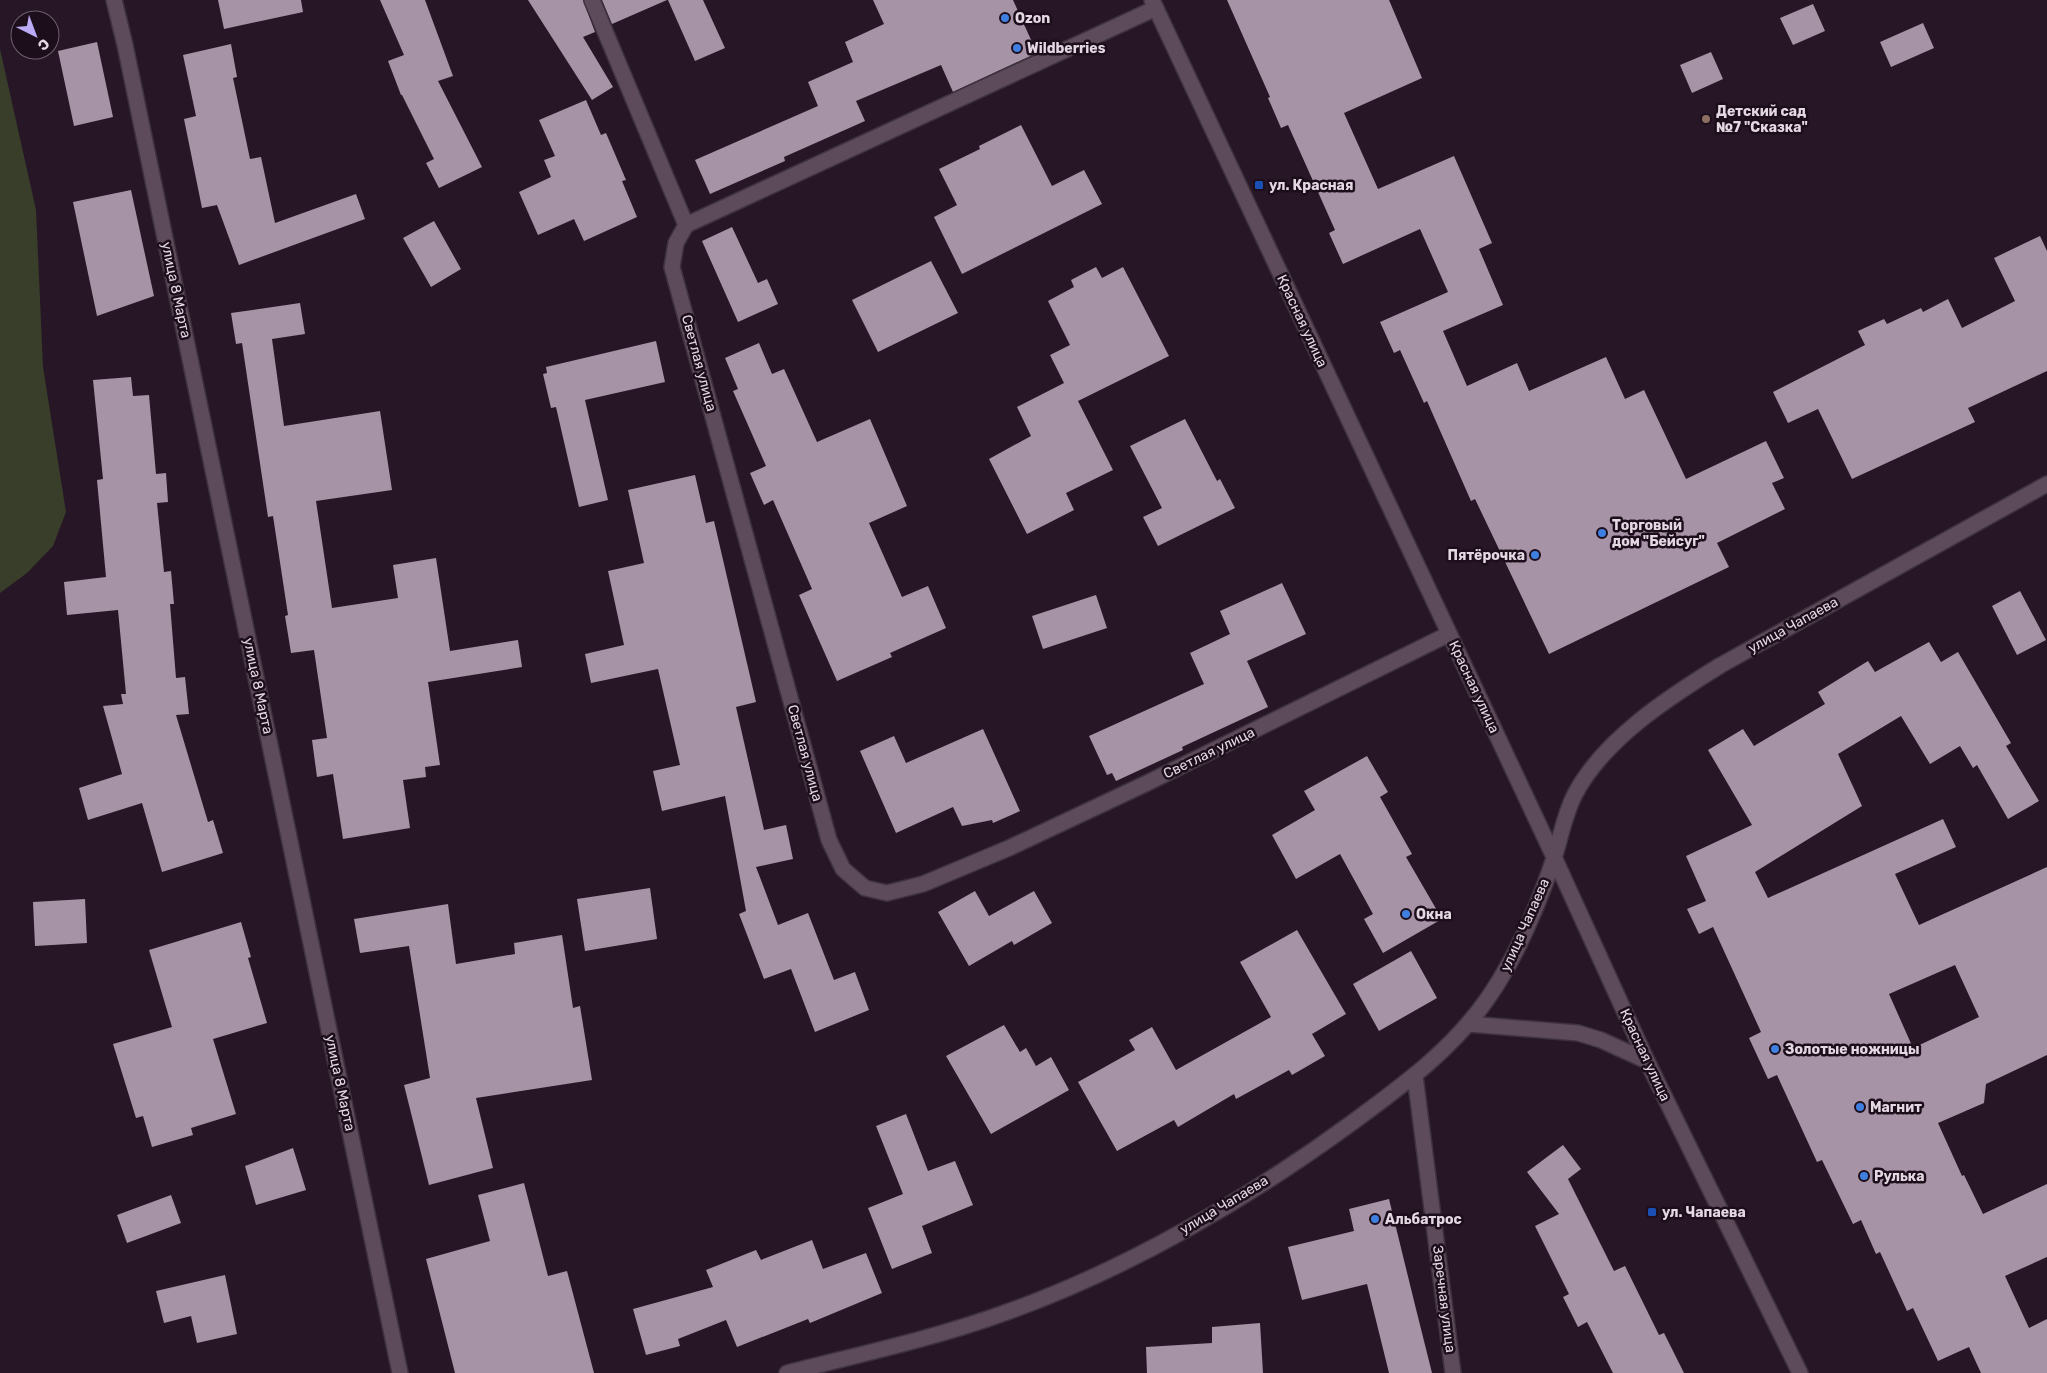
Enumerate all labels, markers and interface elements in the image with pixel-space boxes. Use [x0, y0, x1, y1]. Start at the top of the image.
north arrow [10, 10, 60, 60]
place label: Ozon [1015, 10, 1050, 27]
marker: Ozon [999, 12, 1011, 24]
text: С [34, 35, 53, 54]
place label: Wildberries [1027, 40, 1106, 57]
marker: Wildberries [1011, 42, 1023, 54]
place label: Детский сад №7 "Сказка" [1716, 103, 1808, 136]
marker: Детский сад №7 "Сказка" [1700, 113, 1712, 125]
place label: ул. Красная [1269, 177, 1353, 194]
marker: ул. Красная [1253, 179, 1265, 191]
street label: улица 8 Марта [157, 240, 195, 340]
street label: Красная улица [1273, 272, 1331, 370]
street label: Светлая улица [678, 313, 720, 413]
place label: Торговый дом "Бейсуг" [1612, 517, 1705, 550]
marker: Торговый дом "Бейсуг" [1596, 527, 1608, 539]
place label: Пятёрочка [1448, 547, 1525, 564]
marker: Пятёрочка [1529, 549, 1541, 561]
street label: улица Чапаева [1745, 593, 1841, 657]
street label: улица 8 Марта [239, 636, 277, 736]
street label: Красная улица [1445, 638, 1503, 736]
street label: Светлая улица [784, 703, 826, 803]
street label: Светлая улица [1161, 724, 1257, 782]
street label: улица Чапаева [1497, 876, 1553, 974]
place label: Окна [1416, 906, 1452, 923]
marker: Окна [1400, 908, 1412, 920]
street label: Красная улица [1616, 1006, 1674, 1104]
street label: улица 8 Марта [321, 1033, 359, 1133]
place label: Золотые ножницы [1785, 1041, 1920, 1058]
marker: Золотые ножницы [1769, 1043, 1781, 1055]
place label: Магнит [1870, 1099, 1922, 1116]
marker: Магнит [1854, 1101, 1866, 1113]
place label: Рулька [1874, 1168, 1925, 1185]
marker: Рулька [1858, 1170, 1870, 1182]
street label: улица Чапаева [1177, 1172, 1271, 1238]
place label: ул. Чапаева [1662, 1204, 1746, 1221]
marker: ул. Чапаева [1646, 1206, 1658, 1218]
place label: Альбатрос [1385, 1211, 1462, 1228]
marker: Альбатрос [1369, 1213, 1381, 1225]
street label: Заречная улица [1429, 1244, 1459, 1354]

